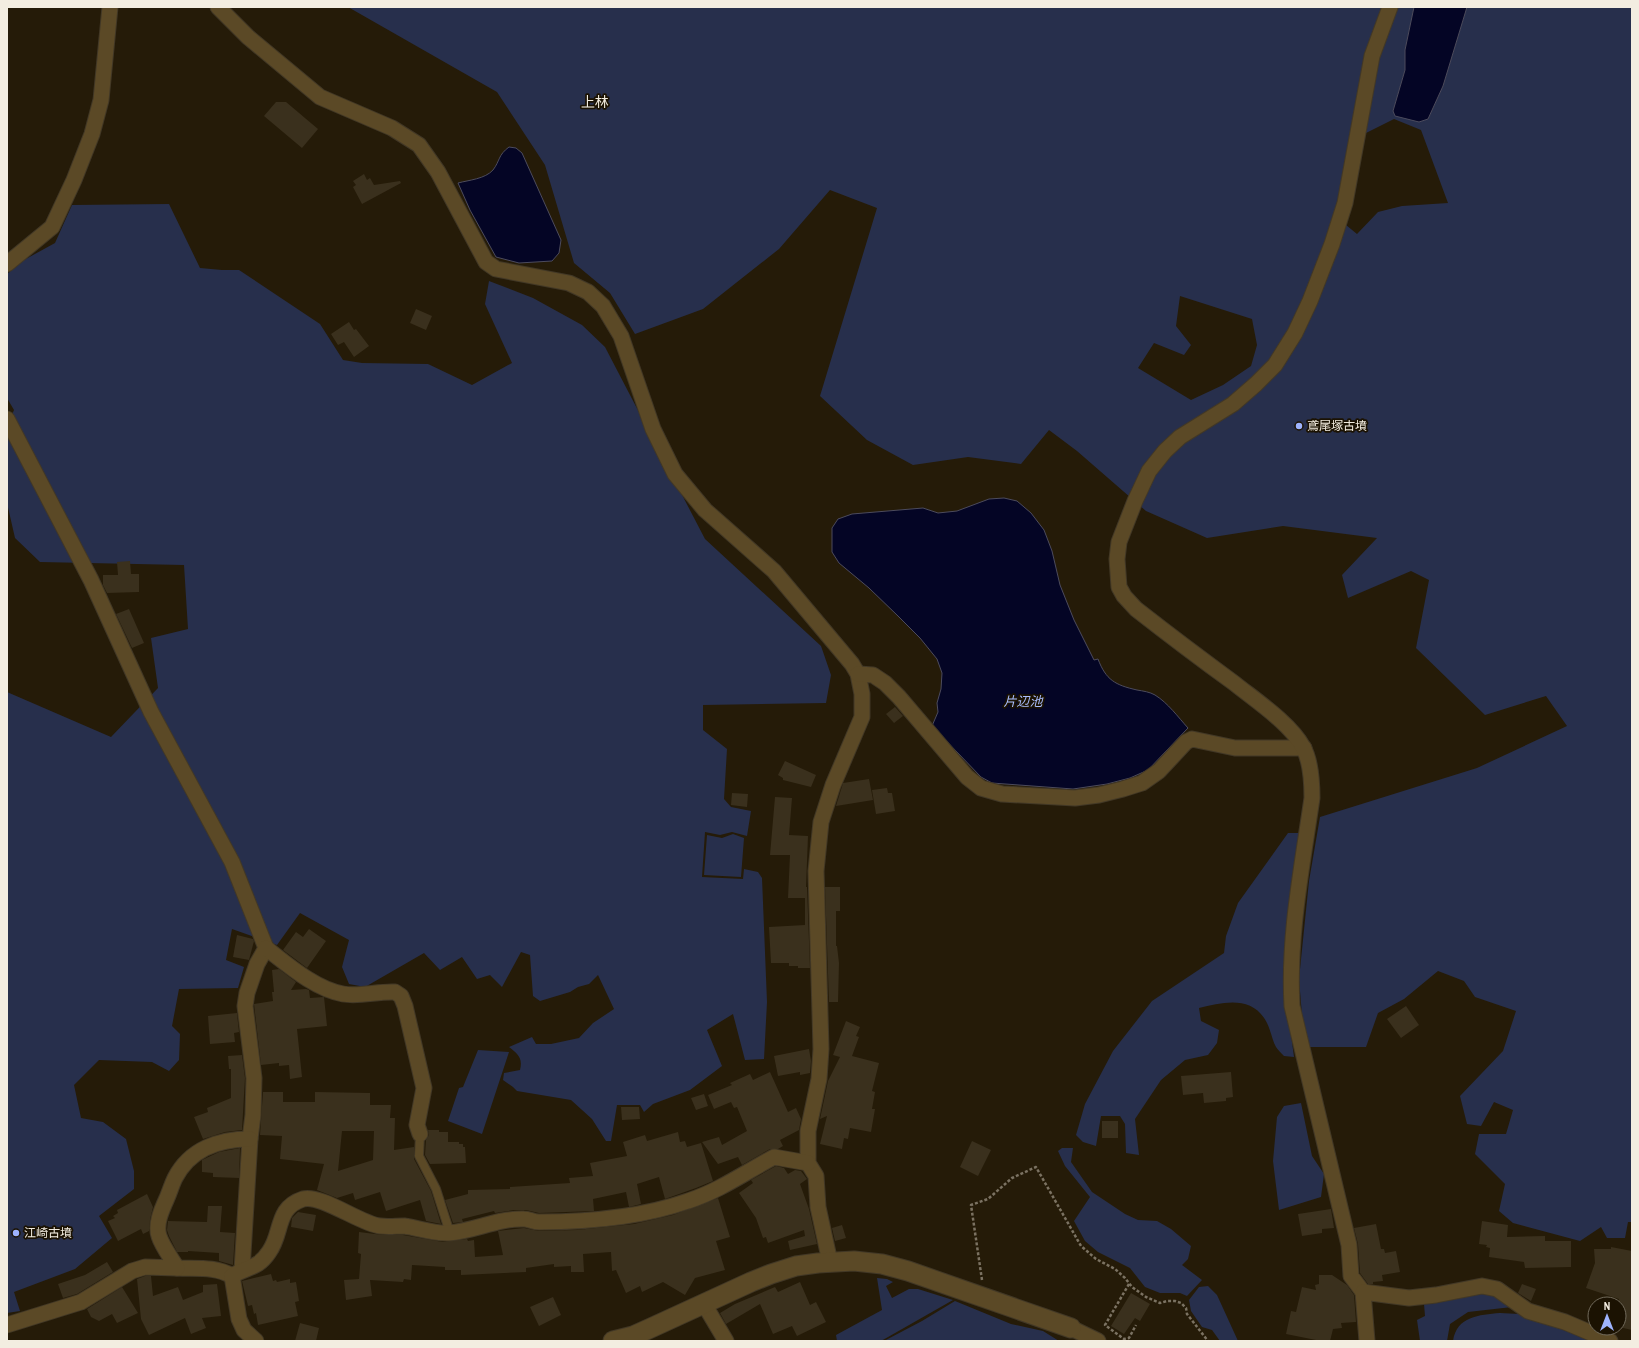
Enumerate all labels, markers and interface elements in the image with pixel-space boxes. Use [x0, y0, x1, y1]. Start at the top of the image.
district label: 上林 [581, 93, 609, 111]
place label: 鳶尾塚古墳 [1307, 418, 1367, 434]
marker: 鳶尾塚古墳 [1294, 421, 1304, 431]
water label: 片辺池 [1003, 693, 1044, 710]
place label: 江崎古墳 [24, 1225, 72, 1241]
marker: 江崎古墳 [11, 1228, 21, 1238]
north arrow [1587, 1296, 1627, 1336]
text: N [1604, 1299, 1610, 1313]

